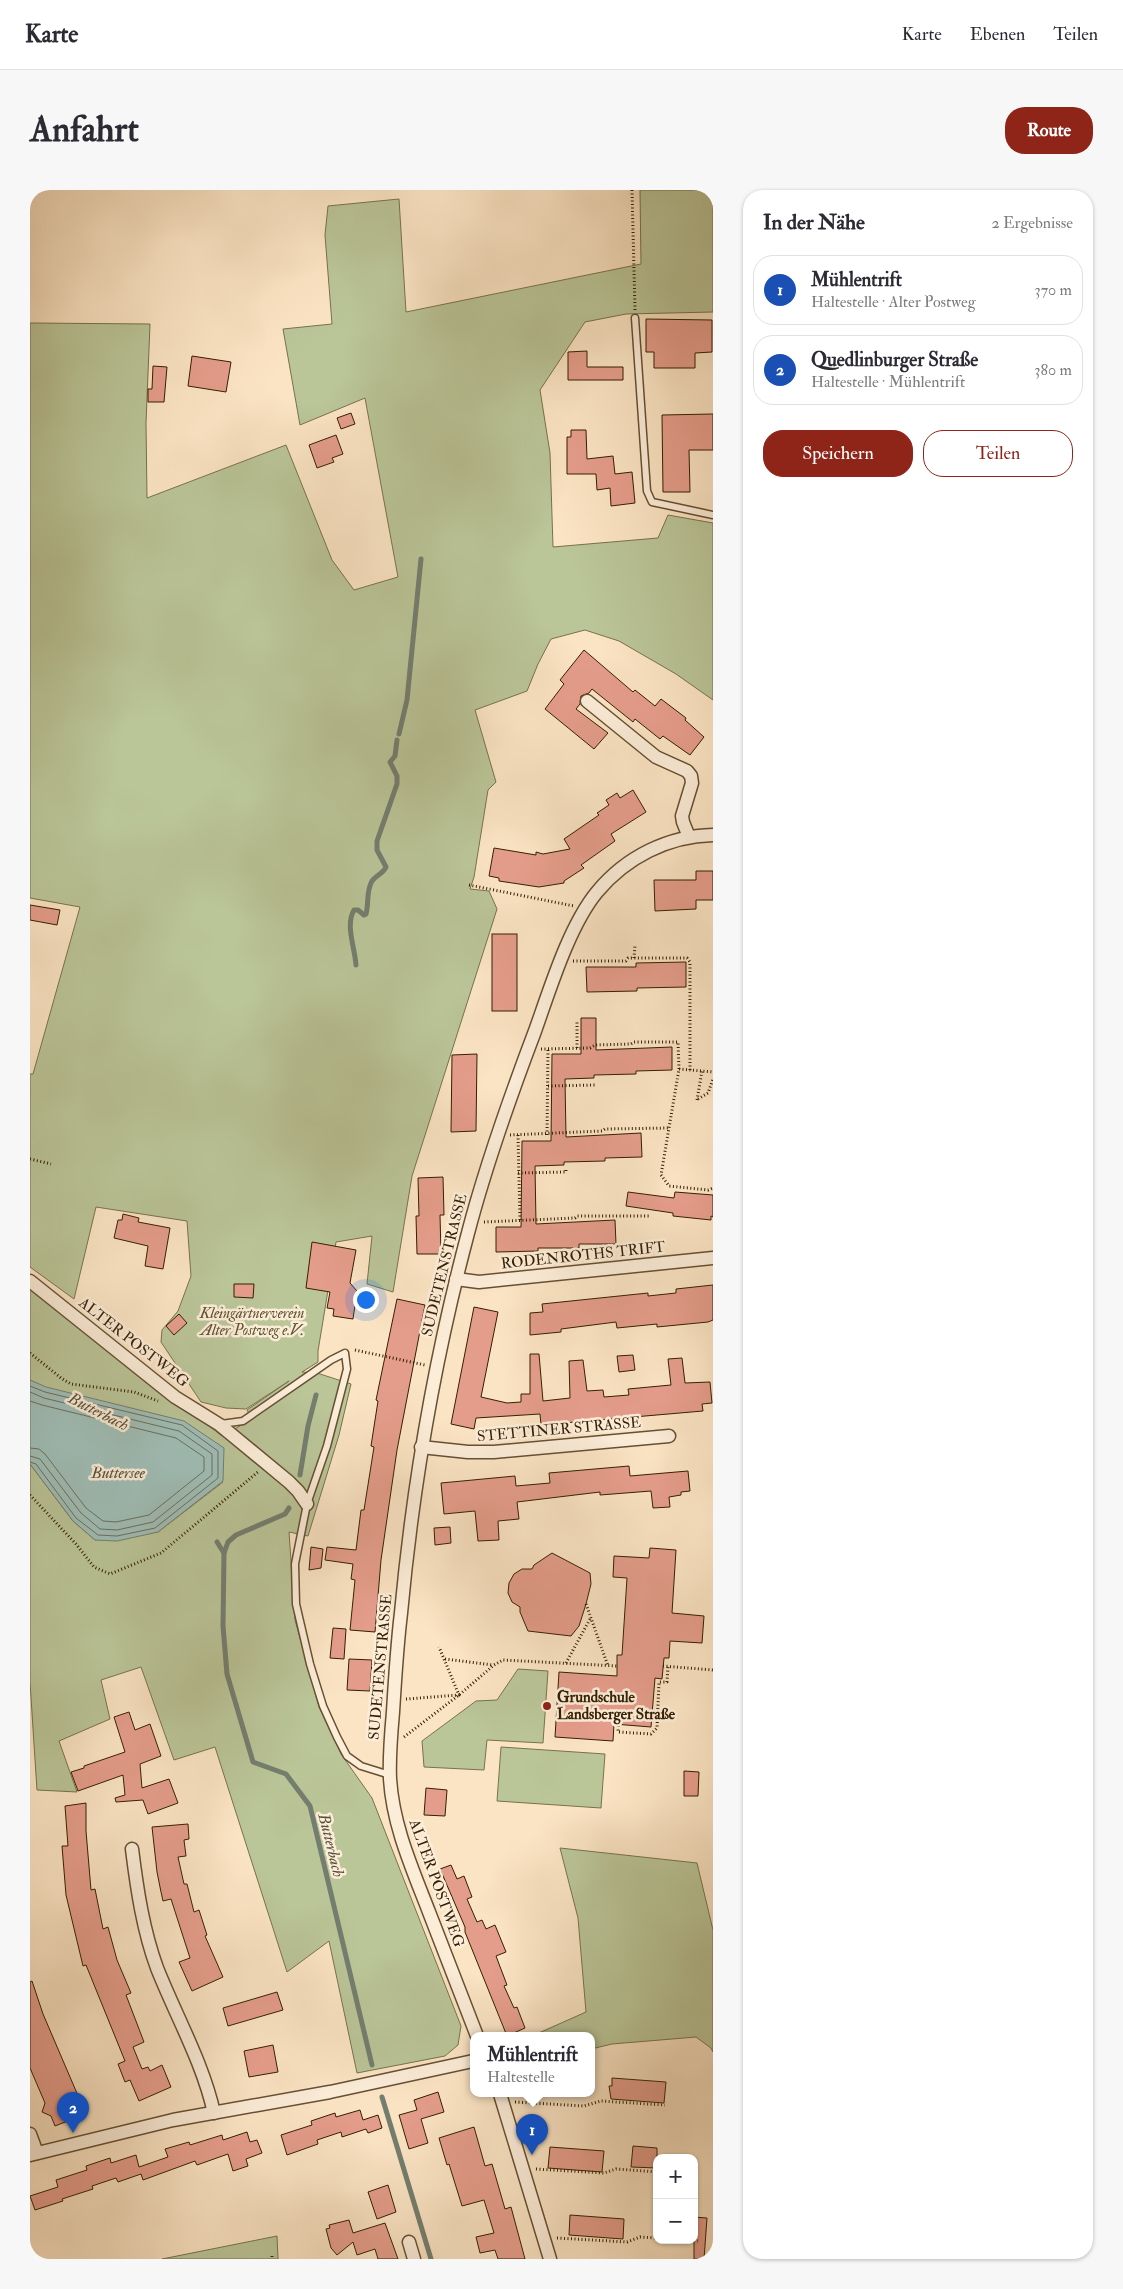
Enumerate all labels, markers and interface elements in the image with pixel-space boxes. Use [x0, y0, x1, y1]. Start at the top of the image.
text: Karte [25, 19, 78, 50]
text: Karte [902, 23, 942, 46]
text: Ebenen [970, 23, 1025, 46]
text: Teilen [1053, 23, 1098, 46]
button: Route [1005, 107, 1093, 154]
text: Anfahrt [30, 108, 139, 152]
text: In der Nähe [763, 209, 865, 236]
text: 2 Ergebnisse [992, 213, 1073, 233]
text: Mühlentrift [811, 268, 902, 292]
text: 1 [777, 280, 783, 300]
text: 370 m [1035, 280, 1072, 300]
text: Haltestelle · Alter Postweg [811, 292, 976, 312]
text: Quedlinburger Straße [811, 348, 978, 372]
text: 2 [776, 360, 784, 380]
text: 380 m [1034, 360, 1072, 380]
text: Haltestelle · Mühlentrift [811, 372, 965, 392]
button: Speichern [763, 430, 913, 477]
button: Teilen [923, 430, 1073, 477]
street label: SUDETENSTRASSE [418, 1192, 471, 1338]
street label: RODENROTHS TRIFT [500, 1237, 666, 1274]
your location [353, 1287, 379, 1313]
street label: ALTER POSTWEG [74, 1293, 193, 1392]
park label: Kleingärtnerverein Alter Postweg e.V. [198, 1304, 305, 1340]
water label: Butterbach [64, 1388, 132, 1436]
street label: STETTINER STRASSE [476, 1413, 642, 1446]
water label: Buttersee [90, 1463, 146, 1483]
street label: SUDETENSTRASSE [365, 1593, 396, 1741]
place label: Grundschule Landsberger Straße [557, 1688, 676, 1725]
marker: Grundschule Landsberger Straße [541, 1700, 553, 1712]
water label: Butterbach [313, 1810, 349, 1879]
street label: ALTER POSTWEG [404, 1816, 469, 1950]
popup [470, 2032, 595, 2097]
text: Mühlentrift [487, 2043, 578, 2067]
text: Haltestelle [487, 2067, 555, 2087]
pin: 2 [57, 2092, 89, 2133]
pin: 1 [516, 2114, 548, 2155]
map controls [653, 2154, 698, 2244]
button: + [653, 2154, 698, 2199]
button: − [653, 2199, 698, 2244]

